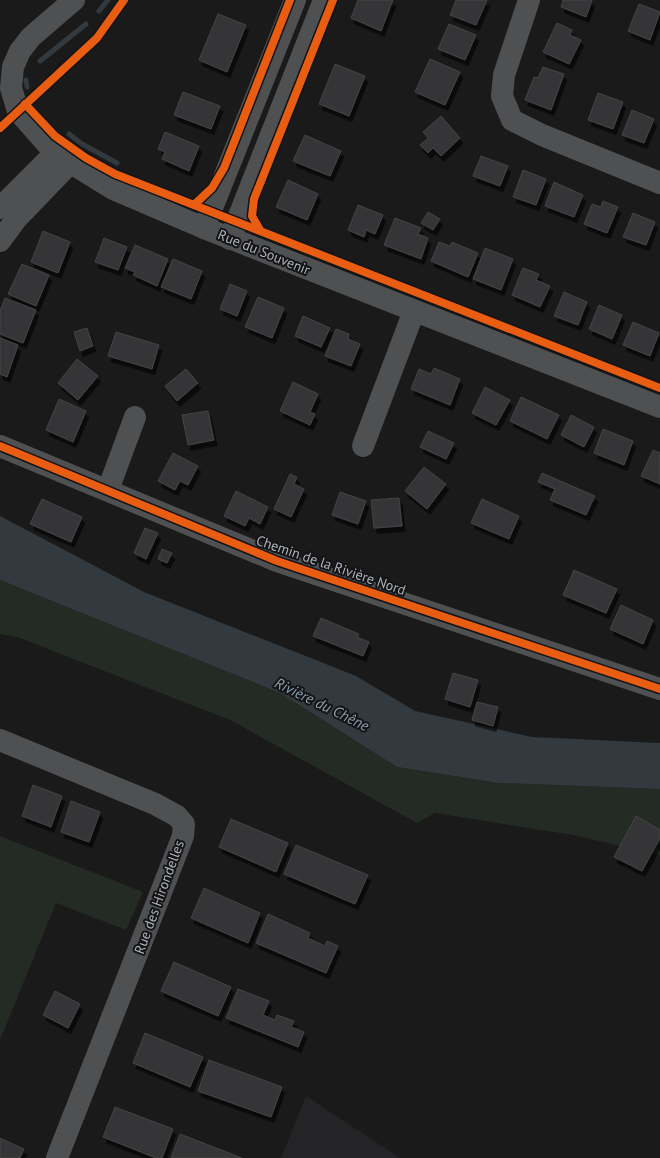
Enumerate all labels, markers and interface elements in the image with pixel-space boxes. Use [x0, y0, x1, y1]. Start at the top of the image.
street label: Rue du Souvenir [215, 225, 313, 279]
street label: Chemin de la Rivière Nord [254, 531, 408, 599]
water label: Rivière du Chêne [272, 673, 372, 735]
street label: Rue des Hirondelles [130, 838, 188, 956]

